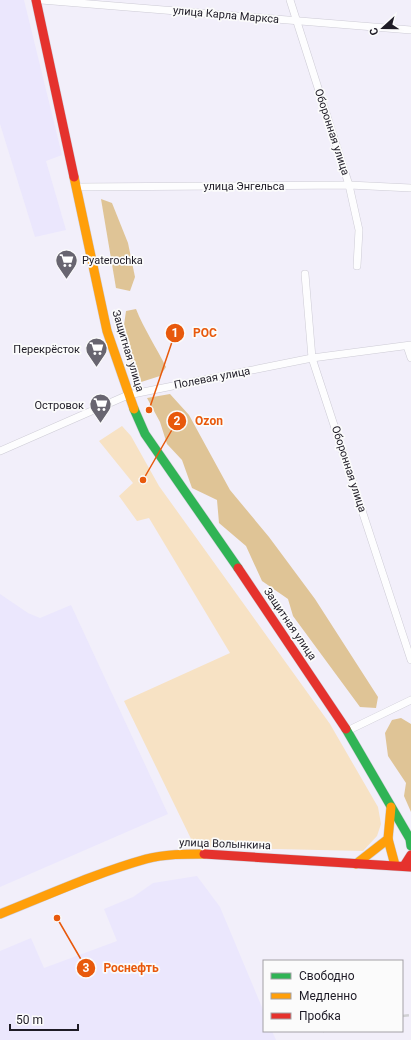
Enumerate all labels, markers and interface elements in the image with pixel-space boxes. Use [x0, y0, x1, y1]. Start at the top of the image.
street label: улица Карла Маркса [172, 4, 280, 26]
north arrow [363, 8, 403, 48]
text: С [367, 26, 381, 37]
street label: Оборонная улица [312, 87, 352, 177]
street label: улица Энгельса [203, 180, 285, 193]
supermarket icon: Pyaterochka [53, 247, 79, 280]
place label: Pyaterochka [82, 254, 143, 267]
street label: Защитная улица [109, 309, 147, 393]
callout: РОС [165, 321, 225, 345]
text: 1 [172, 326, 178, 340]
text: РОС [193, 326, 217, 340]
supermarket icon: Перекрёсток [83, 336, 109, 369]
place label: Перекрёсток [13, 343, 80, 356]
street label: Полевая улица [173, 364, 251, 392]
supermarket icon: Островок [87, 392, 113, 425]
place label: Островок [34, 399, 84, 412]
callout: Ozon [167, 409, 231, 433]
text: 2 [174, 414, 181, 428]
text: Ozon [195, 414, 223, 428]
street label: Оборонная улица [329, 424, 369, 514]
street label: Защитная улица [261, 585, 319, 663]
street label: улица Волынкина [179, 836, 271, 852]
callout: Роснефть [76, 956, 167, 980]
legend [263, 960, 403, 1032]
text: 3 [83, 961, 90, 975]
text: Роснефть [103, 961, 159, 975]
text: Свободно [299, 969, 355, 983]
text: Медленно [299, 989, 357, 1003]
scale bar [10, 1006, 78, 1032]
text: Пробка [299, 1009, 341, 1023]
text: 50 m [16, 1013, 43, 1027]

